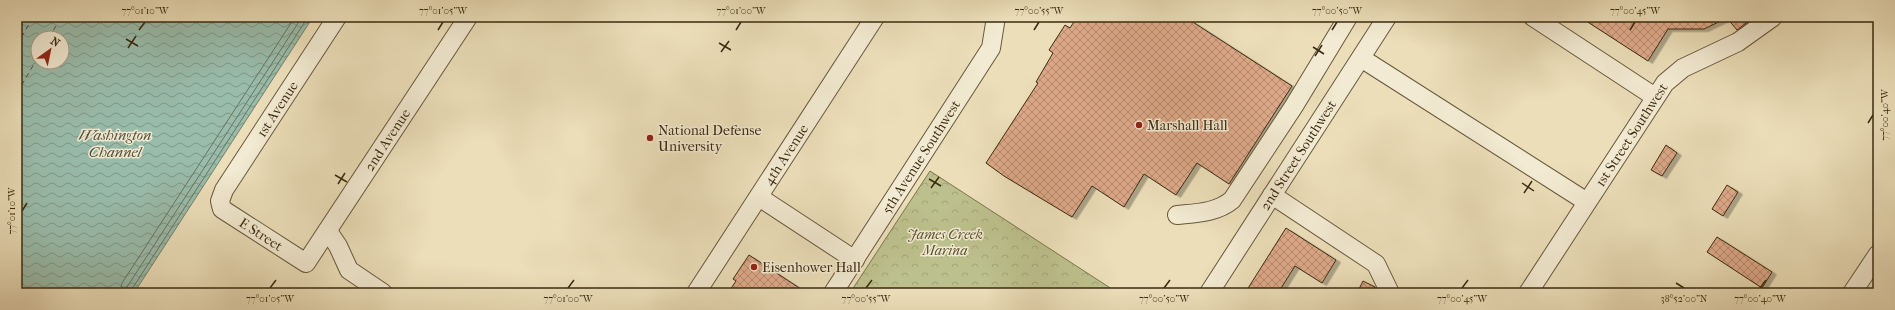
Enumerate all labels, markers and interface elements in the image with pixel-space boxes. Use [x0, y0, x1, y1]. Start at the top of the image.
text: 77°01'10"W [121, 5, 170, 17]
text: 77°01'05"W [419, 5, 468, 17]
text: 77°01'00"W [716, 5, 767, 17]
text: 77°00'55"W [1015, 5, 1065, 17]
text: 77°00'50"W [1312, 5, 1363, 17]
text: 77°00'45"W [1610, 5, 1661, 17]
north arrow [30, 30, 70, 70]
text: N [48, 34, 63, 50]
street label: 1st Avenue [253, 78, 302, 140]
street label: 1st Street Southwest [1592, 80, 1672, 190]
text: 77°00'40"W [1879, 88, 1891, 141]
street label: 5th Avenue Southwest [878, 97, 964, 217]
street label: 2nd Street Southwest [1257, 97, 1340, 214]
street label: 2nd Avenue [361, 106, 414, 174]
place label: Marshall Hall [1147, 117, 1228, 134]
marker: Marshall Hall [1134, 120, 1144, 130]
street label: 4th Avenue [760, 121, 812, 189]
place label: National Defense University [658, 122, 762, 155]
water label: Washington Channel [79, 126, 151, 161]
marker: National Defense University [645, 133, 655, 143]
text: 77°01'10"W [6, 186, 18, 235]
street label: E Street [236, 214, 286, 255]
park label: James Creek Marina [907, 226, 983, 259]
place label: Eisenhower Hall [762, 259, 861, 276]
marker: Eisenhower Hall [749, 262, 759, 272]
text: 77°01'05"W [246, 293, 295, 305]
text: 77°01'00"W [543, 293, 594, 305]
text: 77°00'55"W [842, 293, 892, 305]
text: 77°00'50"W [1139, 293, 1190, 305]
text: 77°00'45"W [1437, 293, 1488, 305]
text: 38°52'00"N [1661, 293, 1708, 305]
text: 77°00'40"W [1734, 293, 1787, 305]

